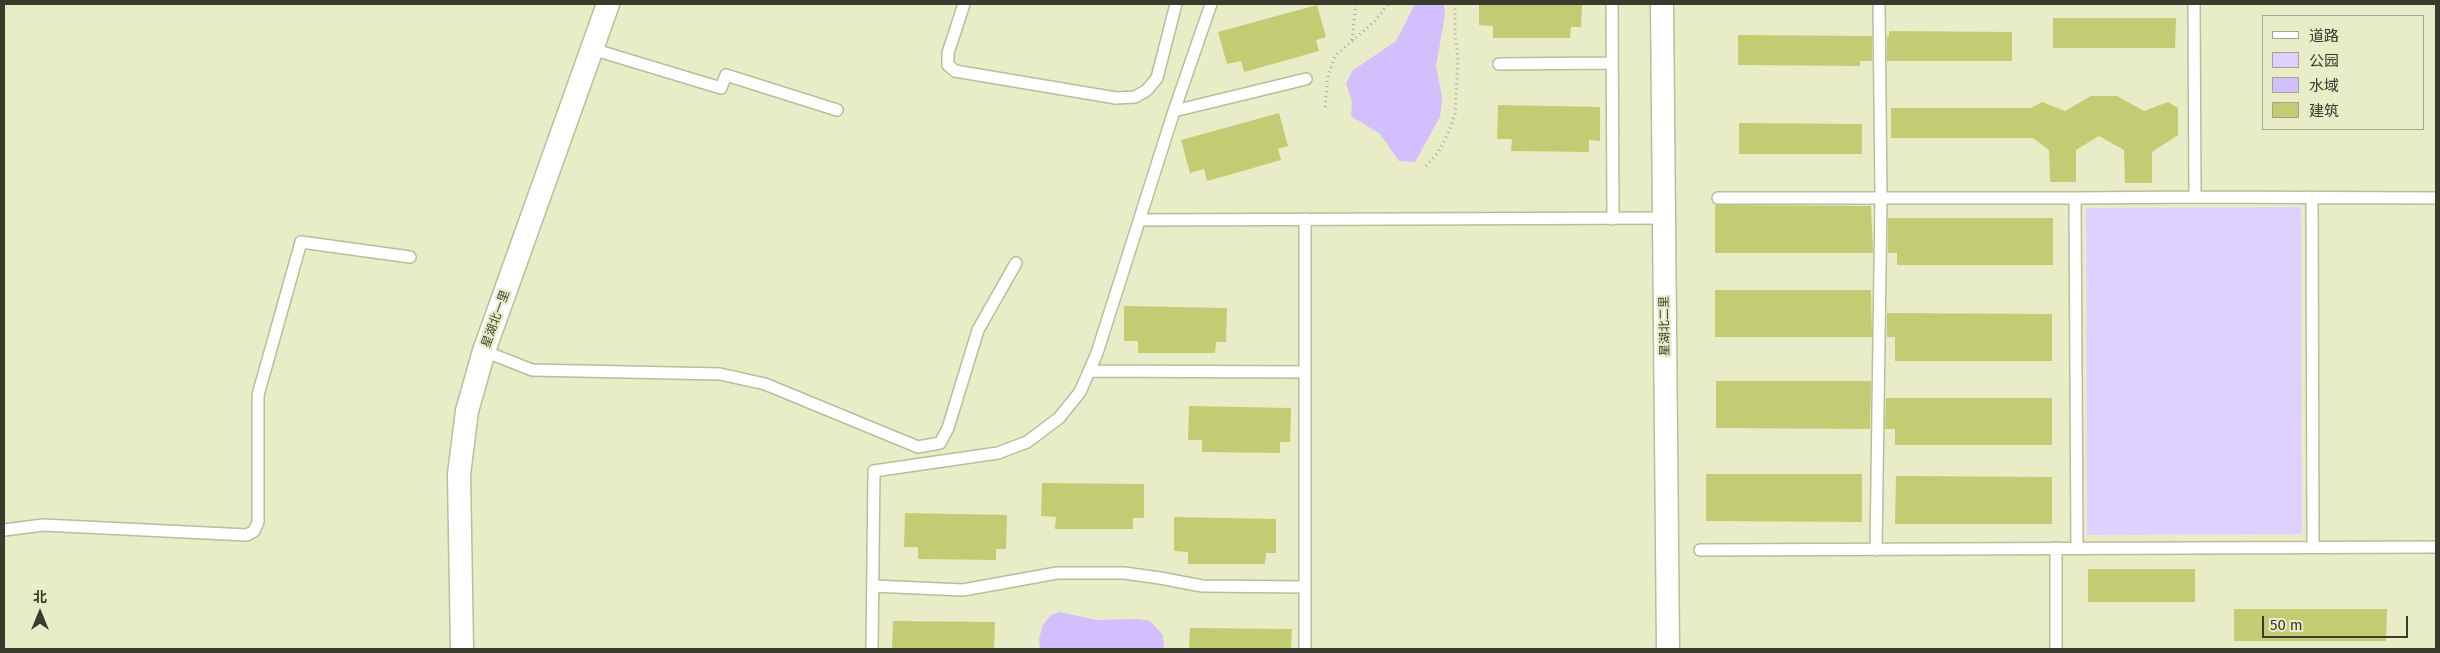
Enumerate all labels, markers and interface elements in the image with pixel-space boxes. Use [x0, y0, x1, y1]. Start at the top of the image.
legend [2262, 15, 2425, 130]
text: 道路 [2309, 27, 2339, 45]
text: 公园 [2309, 52, 2339, 70]
text: 水域 [2309, 77, 2339, 95]
text: 建筑 [2309, 102, 2339, 120]
street label: 星湖北一里 [479, 288, 513, 350]
street label: 星湖北二里 [1657, 296, 1673, 356]
north arrow [15, 588, 65, 638]
text: 北 [33, 589, 47, 606]
scale bar [2265, 606, 2411, 638]
text: 50 m [2270, 616, 2303, 634]

